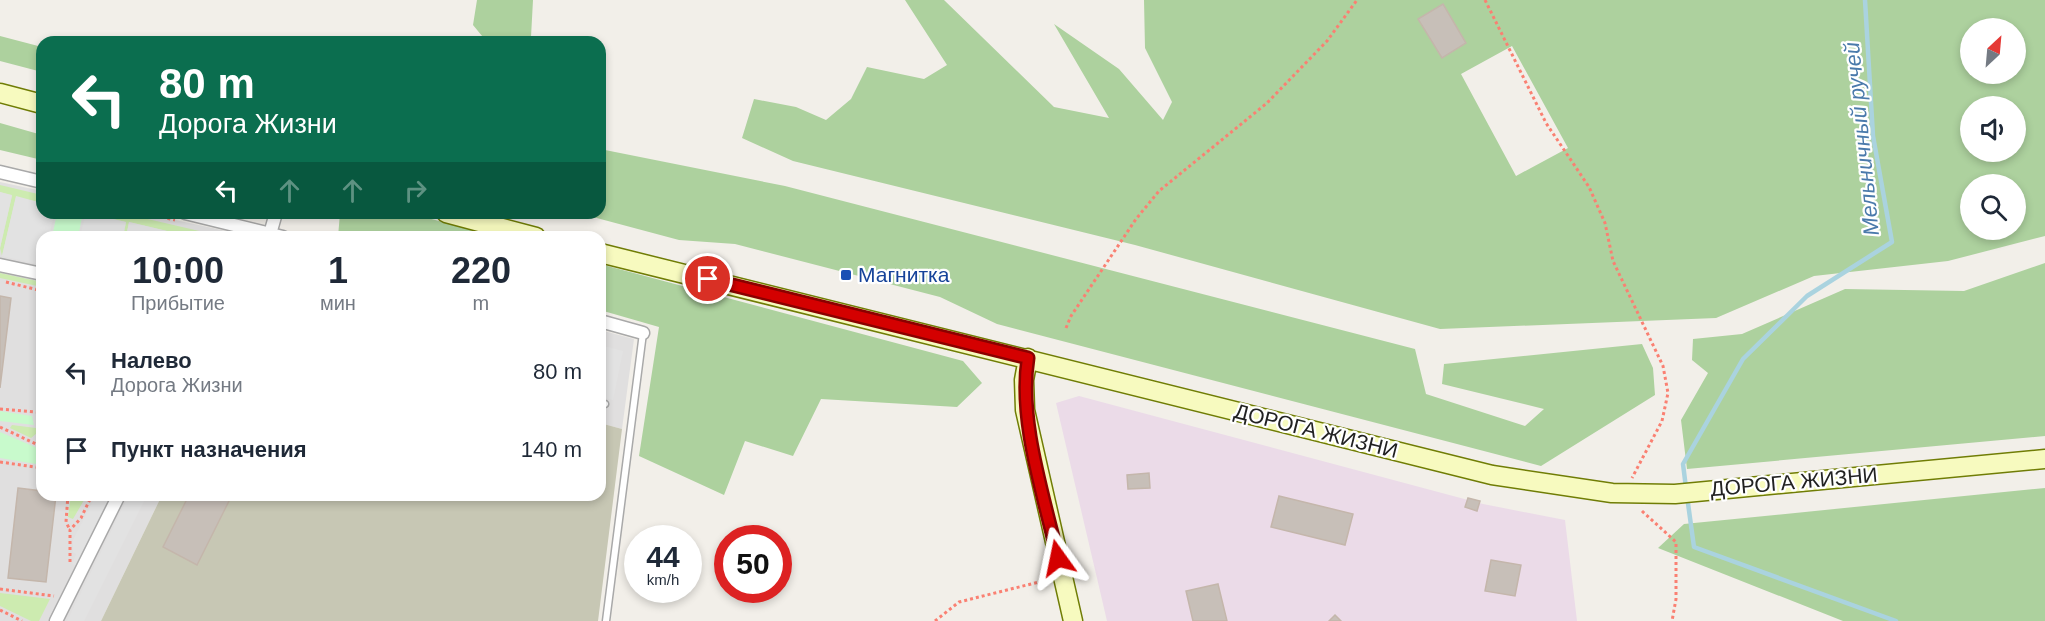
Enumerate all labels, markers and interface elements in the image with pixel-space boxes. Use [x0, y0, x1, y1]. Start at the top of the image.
north arrow [1960, 18, 2026, 84]
map controls [1960, 18, 2026, 240]
water label: Мельничный ручей [1839, 41, 1884, 237]
icon: left [60, 60, 138, 138]
text: 80 m [159, 60, 255, 107]
button: sound [1960, 96, 2026, 162]
text: Дорога Жизни [159, 109, 337, 139]
icon: left [210, 174, 243, 207]
icon: ahead [273, 174, 306, 207]
icon: ahead [336, 174, 369, 207]
icon: right [399, 174, 432, 207]
button: search [1960, 174, 2026, 240]
text: 10:00 [132, 250, 224, 291]
text: 1 [328, 250, 348, 291]
text: 220 [451, 250, 511, 291]
pin [682, 253, 733, 304]
icon: arrive [691, 262, 724, 295]
place label: Магнитка [858, 263, 950, 286]
marker: Магнитка [839, 268, 853, 282]
text: Прибытие [131, 292, 225, 314]
text: мин [320, 292, 356, 314]
text: m [473, 292, 489, 314]
text: Налево [111, 348, 192, 373]
icon: left [60, 356, 93, 389]
text: 80 m [533, 359, 582, 384]
text: Дорога Жизни [111, 374, 243, 396]
street label: ДОРОГА ЖИЗНИ [1232, 399, 1400, 462]
icon: arrive [60, 434, 93, 467]
text: Пункт назначения [111, 437, 307, 462]
text: 140 m [521, 437, 582, 462]
street label: ДОРОГА ЖИЗНИ [1709, 463, 1878, 500]
speed limit sign: 50 [714, 525, 792, 603]
position arrow [1026, 526, 1090, 590]
text: 44 [646, 540, 680, 573]
text: km/h [647, 571, 679, 588]

